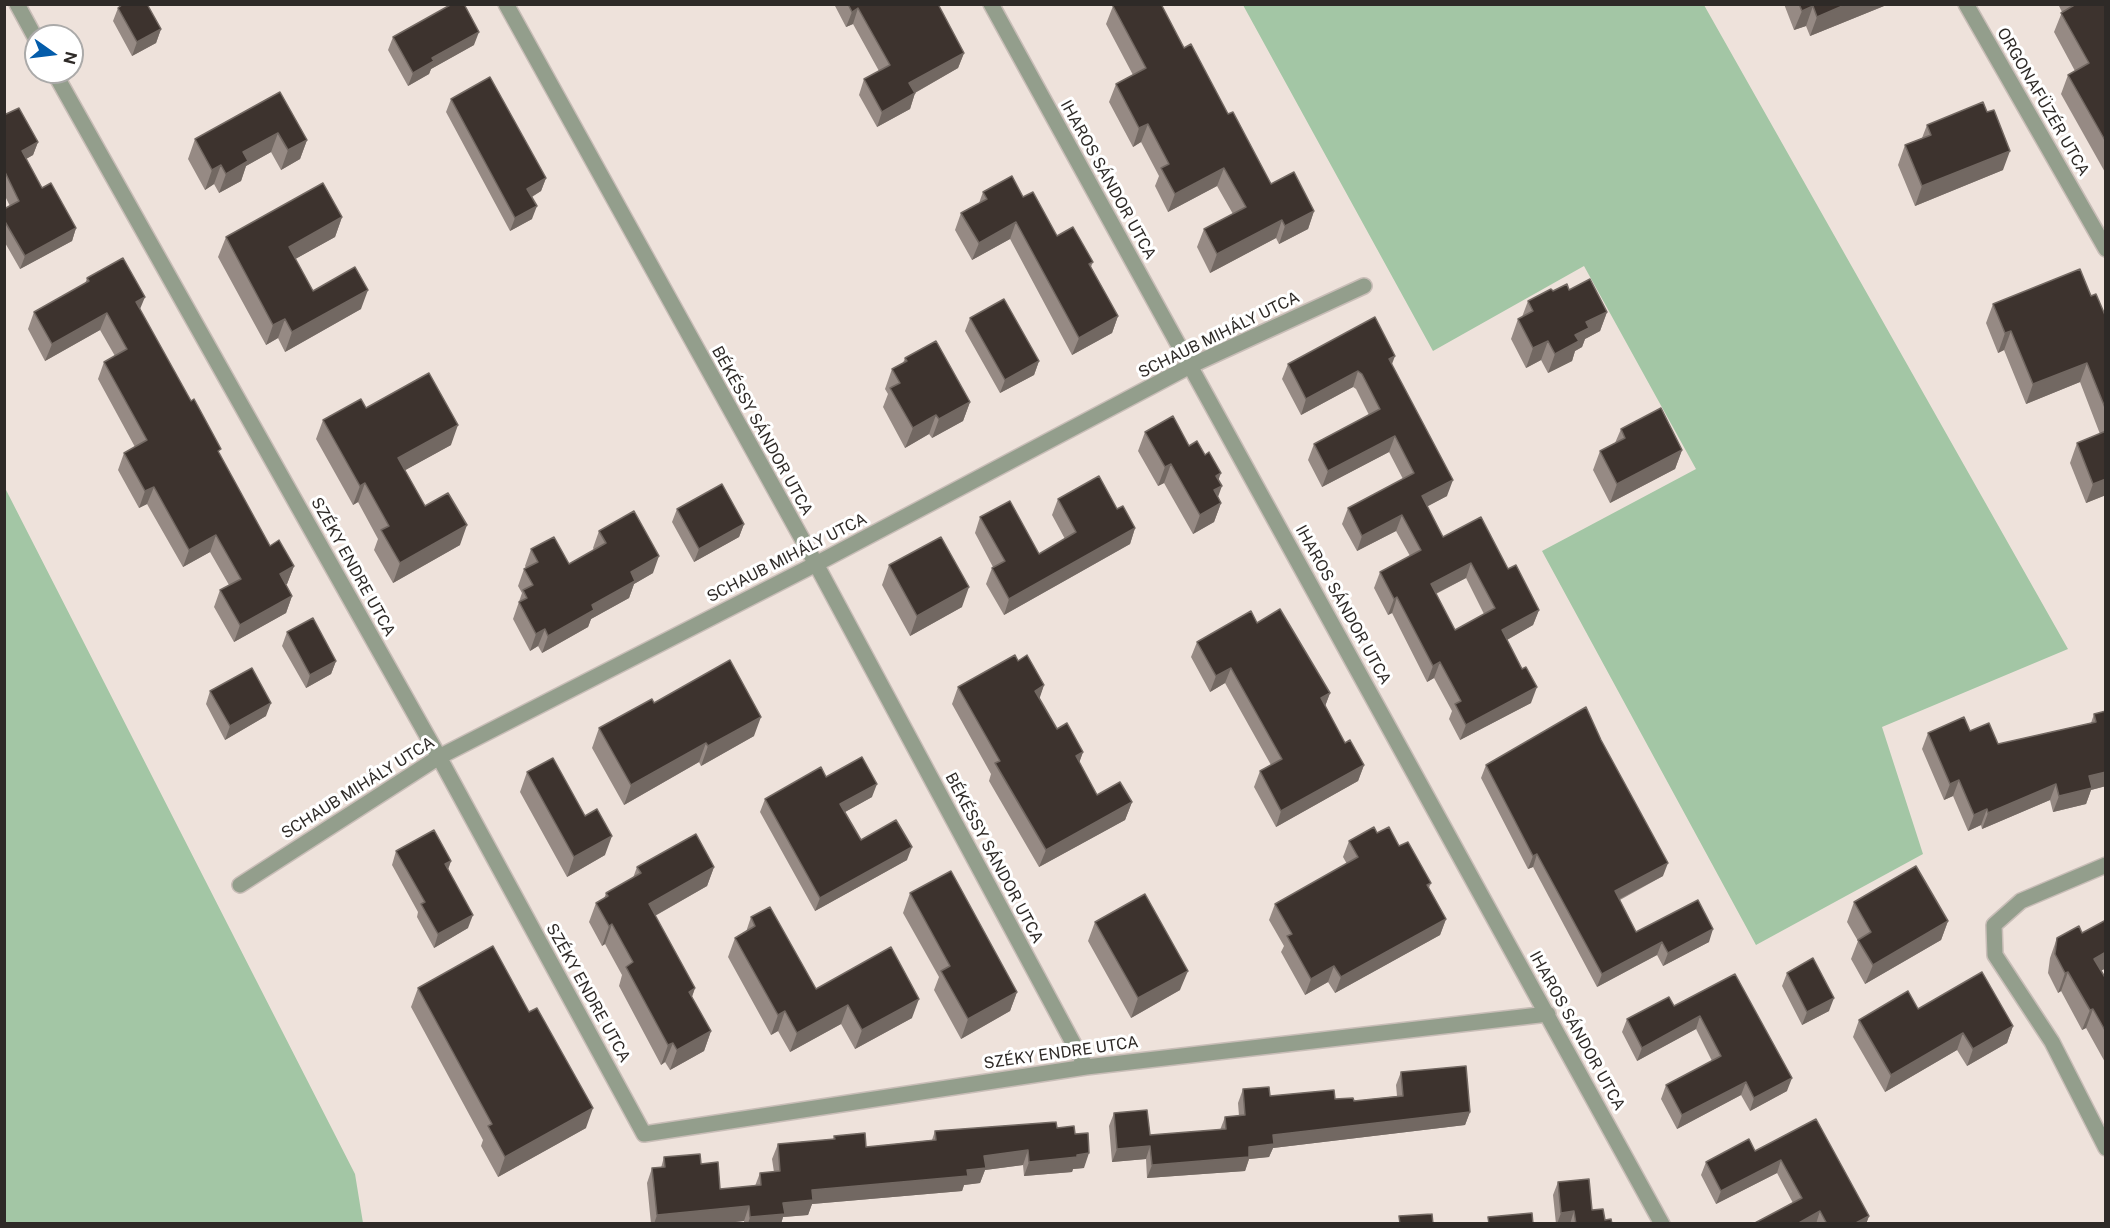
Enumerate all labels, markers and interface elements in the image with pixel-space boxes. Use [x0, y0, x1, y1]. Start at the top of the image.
north arrow [24, 24, 84, 84]
street label: ORGONAFÜZÉR UTCA [1993, 25, 2093, 179]
text: N [59, 50, 81, 66]
street label: IHAROS SÁNDOR UTCA [1056, 97, 1160, 263]
street label: SCHAUB MIHÁLY UTCA [1135, 288, 1303, 382]
street label: BÉKÉSSY SÁNDOR UTCA [707, 343, 817, 519]
street label: SZÉKY ENDRE UTCA [307, 494, 399, 640]
street label: SCHAUB MIHÁLY UTCA [704, 509, 870, 607]
street label: IHAROS SÁNDOR UTCA [1291, 522, 1395, 688]
street label: SCHAUB MIHÁLY UTCA [278, 733, 438, 843]
street label: BÉKÉSSY SÁNDOR UTCA [941, 769, 1047, 947]
street label: SZÉKY ENDRE UTCA [542, 920, 634, 1066]
street label: IHAROS SÁNDOR UTCA [1525, 948, 1629, 1114]
street label: SZÉKY ENDRE UTCA [982, 1033, 1140, 1073]

